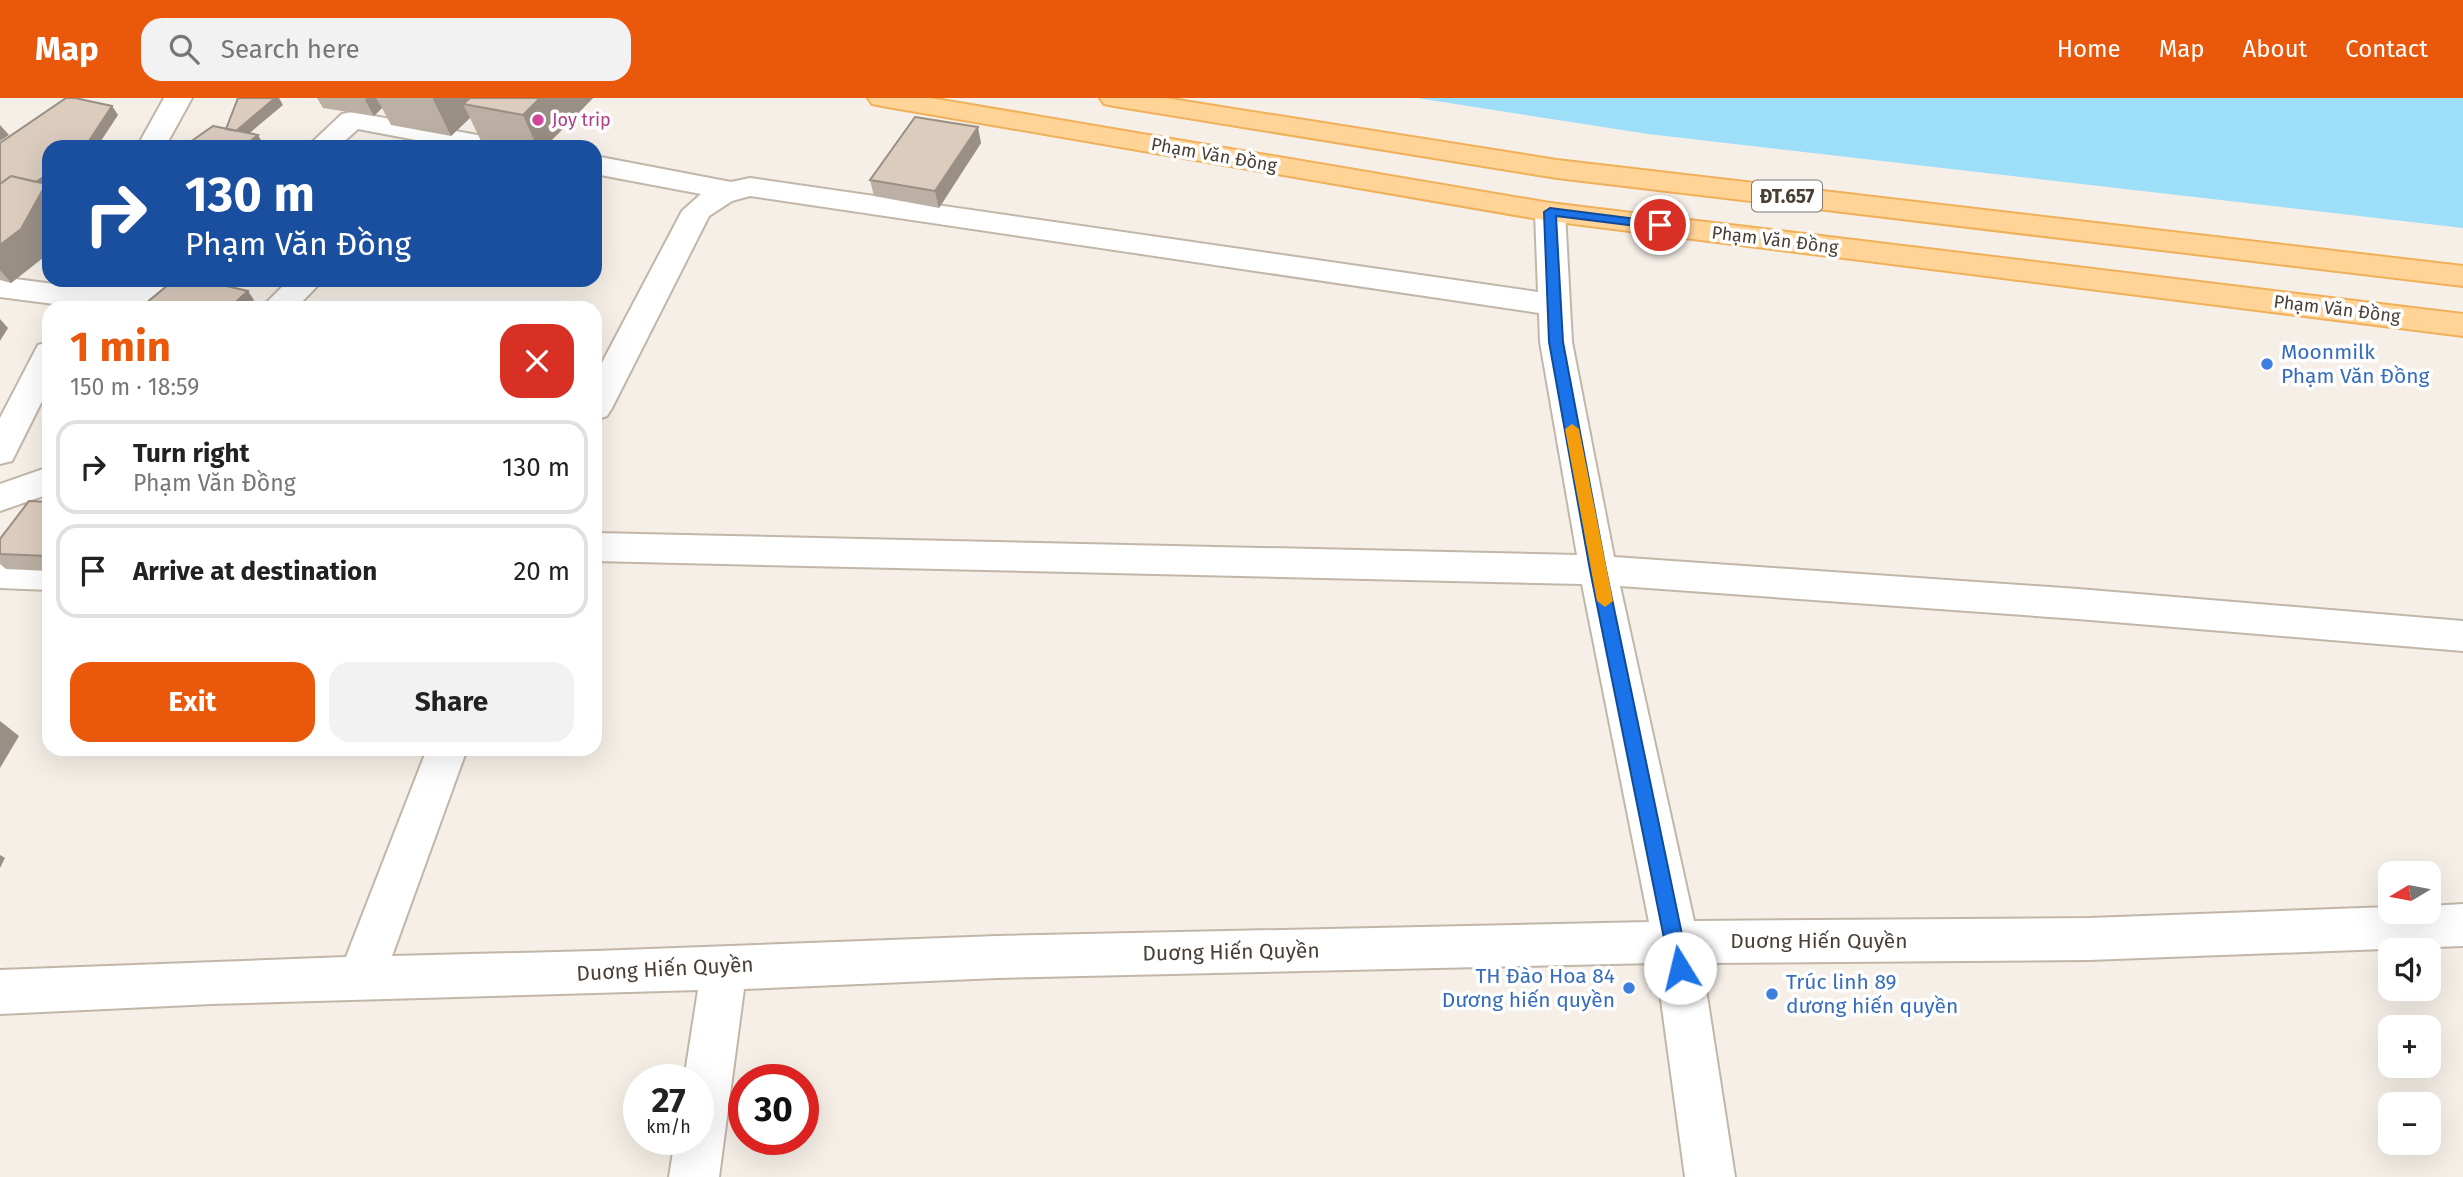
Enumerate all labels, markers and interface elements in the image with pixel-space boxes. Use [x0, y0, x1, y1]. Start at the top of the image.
search box [141, 18, 631, 81]
text: Map [35, 29, 99, 69]
icon: search [165, 30, 203, 68]
text: Search here [221, 34, 360, 65]
text: Home [2057, 35, 2121, 63]
text: Map [2159, 35, 2205, 63]
text: About [2243, 35, 2307, 63]
text: Contact [2345, 35, 2428, 63]
place label: Joy trip [552, 109, 611, 131]
marker: Joy trip [530, 112, 546, 128]
street label: Phạm Văn Đồng [1149, 133, 1279, 177]
text: 130 m [185, 165, 315, 224]
icon: right [70, 168, 161, 259]
road number: ĐT.657 [1752, 180, 1822, 212]
pin [1630, 195, 1690, 255]
icon: arrive [1641, 206, 1679, 244]
street label: Phạm Văn Đồng [1711, 221, 1840, 259]
text: Phạm Văn Đồng [185, 225, 411, 263]
street label: Phạm Văn Đồng [2273, 290, 2402, 328]
text: 1 min [70, 322, 171, 372]
button: close [500, 324, 574, 398]
place label: Moonmilk Phạm Văn Đồng [2281, 339, 2430, 389]
marker: Moonmilk Phạm Văn Đồng [2259, 356, 2275, 372]
text: 150 m · 18:59 [70, 373, 199, 401]
text: Turn right [133, 438, 250, 469]
icon: right [74, 448, 112, 486]
text: 130 m [502, 452, 570, 483]
text: Phạm Văn Đồng [133, 469, 296, 497]
icon: arrive [74, 552, 112, 590]
text: Arrive at destination [133, 556, 377, 587]
text: 20 m [513, 556, 570, 587]
button: Exit [70, 662, 315, 742]
button: Share [329, 662, 574, 742]
north arrow [2378, 861, 2441, 924]
map controls [2378, 861, 2441, 1155]
street label: Duơng Hiến Quyền [1730, 928, 1908, 954]
position arrow [1643, 931, 1717, 1005]
street label: Duơng Hiến Quyền [1142, 937, 1320, 967]
button: sound [2378, 938, 2441, 1001]
street label: Duơng Hiến Quyền [576, 951, 754, 987]
place label: TH Đào Hoa 84 Dương hiến quyền [1442, 963, 1615, 1013]
place label: Trúc linh 89 dương hiến quyền [1786, 969, 1958, 1019]
marker: TH Đào Hoa 84 Dương hiến quyền [1621, 980, 1637, 996]
marker: Trúc linh 89 dương hiến quyền [1764, 986, 1780, 1002]
button: + [2378, 1015, 2441, 1078]
speed limit sign: 30 [728, 1064, 819, 1155]
text: 27 [651, 1079, 686, 1121]
button: − [2378, 1092, 2441, 1155]
text: km/h [646, 1116, 691, 1138]

